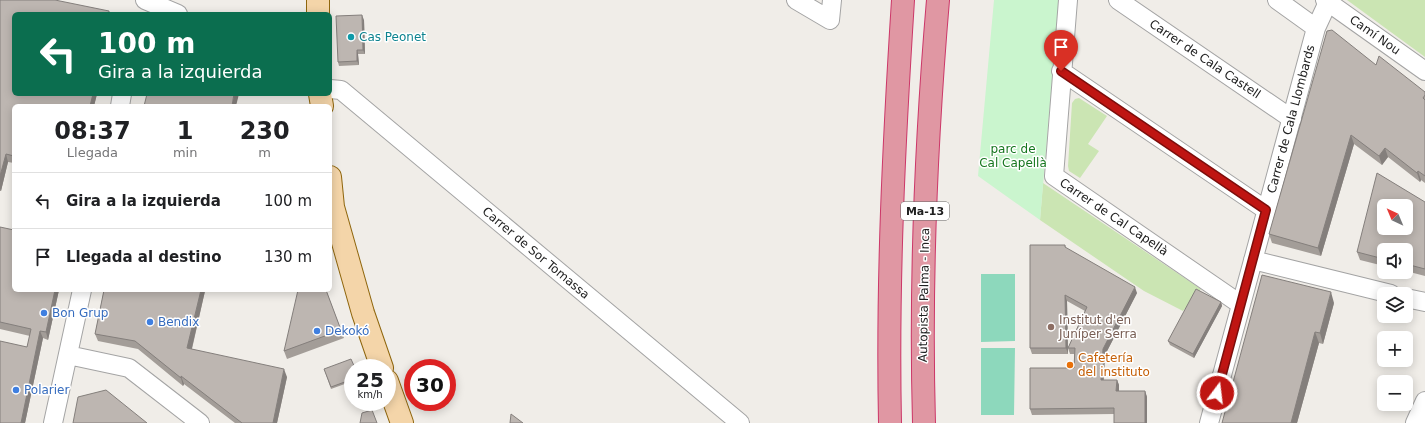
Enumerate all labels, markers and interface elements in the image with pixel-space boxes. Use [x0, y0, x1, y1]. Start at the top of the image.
street label: Camí Nou [1347, 12, 1403, 58]
street label: Carrer de Cala Castell [1147, 17, 1263, 101]
text: 100 m [98, 27, 195, 60]
icon: left [32, 28, 84, 80]
place label: Cas Peonet [359, 30, 426, 44]
pin [1044, 30, 1078, 71]
marker: Cas Peonet [346, 32, 356, 42]
icon: arrive [1050, 36, 1072, 58]
street label: Carrer de Cala Llombards [1264, 43, 1318, 195]
text: Gira a la izquierda [98, 61, 263, 82]
text: 08:37 [54, 117, 131, 145]
text: 1 [177, 117, 193, 145]
text: 230 [240, 117, 290, 145]
park label: parc de Cal Capellà [979, 142, 1047, 170]
text: Llegada [67, 145, 118, 160]
text: min [173, 145, 197, 160]
text: m [258, 145, 271, 160]
street label: Carrer de Cal Capellà [1057, 175, 1171, 259]
icon: left [32, 190, 54, 212]
text: Gira a la izquierda [66, 192, 221, 210]
text: 100 m [264, 192, 312, 210]
north arrow [1377, 199, 1413, 235]
map controls [1377, 199, 1413, 411]
road number: Ma-13 [901, 202, 949, 220]
street label: Carrer de Sor Tomassa [480, 204, 592, 302]
street label: Autopista Palma - Inca [916, 228, 932, 362]
button: sound [1377, 243, 1413, 279]
icon: arrive [32, 246, 54, 268]
text: Llegada al destino [66, 248, 221, 266]
text: 130 m [264, 248, 312, 266]
button: layers [1377, 287, 1413, 323]
place label: Bon Grup [52, 306, 108, 320]
marker: Bon Grup [39, 308, 49, 318]
place label: Institut d'en Juníper Serra [1058, 313, 1137, 341]
place label: Bendix [158, 315, 199, 329]
marker: Bendix [145, 317, 155, 327]
marker: Institut d'en Juníper Serra [1046, 322, 1056, 332]
place label: Dekokó [325, 324, 369, 338]
marker: Dekokó [312, 326, 322, 336]
button: + [1377, 331, 1413, 367]
place label: Cafetería del instituto [1078, 351, 1150, 379]
speed limit sign: 30 [404, 359, 456, 411]
marker: Cafetería del instituto [1065, 360, 1075, 370]
text: 25 [356, 368, 384, 392]
position arrow [1196, 372, 1238, 414]
button: − [1377, 375, 1413, 411]
place label: Polarier [24, 383, 69, 397]
marker: Polarier [11, 385, 21, 395]
text: km/h [357, 389, 383, 400]

